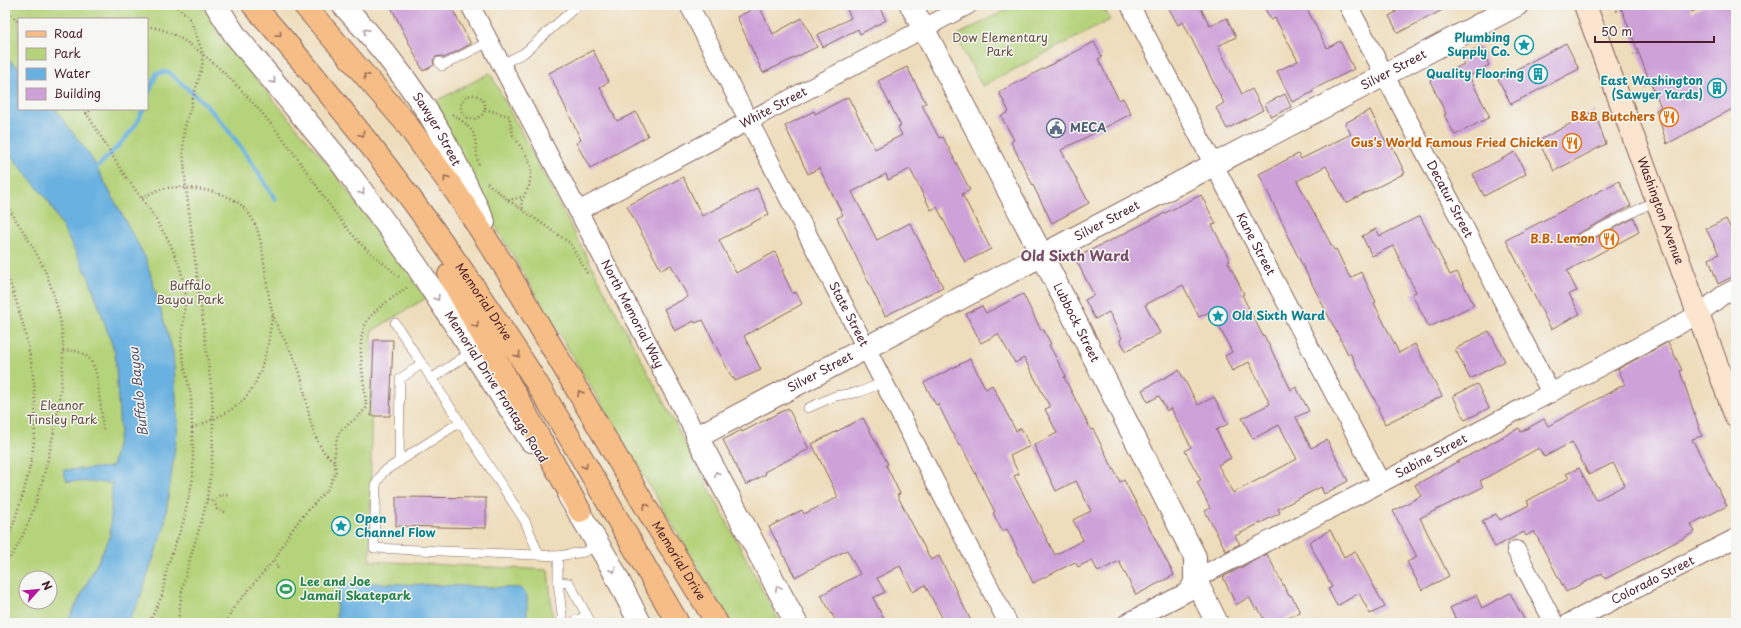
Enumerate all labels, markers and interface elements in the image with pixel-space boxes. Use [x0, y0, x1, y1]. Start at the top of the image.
legend [18, 18, 148, 110]
scale bar [1595, 18, 1714, 44]
text: 50 m [1601, 22, 1632, 40]
text: Road [54, 24, 83, 42]
one-way arrow [364, 28, 371, 36]
park label: Dow Elementary Park [952, 28, 1048, 60]
place label: Plumbing Supply Co. [1447, 28, 1510, 60]
one-way arrow [274, 30, 281, 37]
place icon: Plumbing Supply Co. [1513, 34, 1535, 56]
text: Park [54, 44, 81, 62]
street label: Silver Street [1357, 44, 1429, 94]
building icon: Quality Flooring [1527, 63, 1549, 85]
text: Water [54, 64, 91, 82]
place label: Quality Flooring [1426, 64, 1524, 82]
place label: East Washington (Sawyer Yards) [1600, 71, 1703, 103]
one-way arrow [363, 73, 370, 80]
one-way arrow [268, 76, 276, 84]
building icon: East Washington (Sawyer Yards) [1706, 77, 1728, 99]
street label: White Street [736, 82, 810, 132]
text: Building [54, 84, 101, 102]
street label: Sawyer Street [409, 88, 466, 169]
restaurant icon: B&B Butchers [1658, 106, 1680, 128]
place label: B&B Butchers [1571, 107, 1655, 125]
public building icon: MECA [1045, 117, 1067, 139]
place label: MECA [1070, 118, 1107, 136]
one-way arrow [357, 130, 364, 137]
restaurant icon: Gus's World Famous Fried Chicken [1561, 132, 1583, 154]
place label: Gus's World Famous Fried Chicken [1351, 133, 1558, 151]
street label: Washington Avenue [1633, 154, 1689, 267]
street label: Decatur Street [1423, 156, 1478, 241]
one-way arrow [443, 175, 450, 182]
one-way arrow [357, 187, 364, 194]
street label: Silver Street [1070, 195, 1143, 245]
street label: Kane Street [1233, 209, 1280, 278]
restaurant icon: B.B. Lemon [1598, 228, 1620, 250]
place label: B.B. Lemon [1530, 229, 1595, 247]
district label: Old Sixth Ward [1021, 245, 1129, 266]
street label: North Memorial Way [597, 256, 669, 371]
street label: Memorial Drive [452, 259, 517, 344]
park label: Buffalo Bayou Park [156, 276, 224, 308]
street label: State Street [825, 278, 874, 349]
street label: Lubbock Street [1049, 279, 1105, 365]
one-way arrow [432, 293, 439, 300]
place icon: Old Sixth Ward [1207, 305, 1229, 327]
place label: Old Sixth Ward [1232, 306, 1325, 324]
street label: Memorial Drive Frontage Road [441, 307, 553, 466]
one-way arrow [472, 321, 479, 328]
water label: Buffalo Bayou [123, 345, 152, 438]
street label: Silver Street [784, 346, 856, 396]
one-way arrow [513, 351, 521, 358]
one-way arrow [578, 390, 585, 397]
park label: Eleanor Tinsley Park [27, 396, 97, 428]
street label: Sabine Street [1392, 429, 1470, 482]
one-way arrow [580, 462, 588, 469]
one-way arrow [714, 470, 722, 478]
one-way arrow [643, 503, 650, 510]
place label: Open Channel Flow [355, 509, 436, 541]
place icon: Open Channel Flow [330, 515, 352, 537]
street label: Memorial Drive [648, 517, 711, 603]
street label: Colorado Street [1608, 551, 1697, 608]
one-way arrow [608, 565, 616, 573]
north arrow [18, 570, 58, 610]
place label: Lee and Joe Jamail Skatepark [300, 572, 411, 604]
text: N [38, 577, 57, 593]
sports icon: Lee and Joe Jamail Skatepark [275, 578, 297, 600]
one-way arrow [775, 585, 782, 593]

